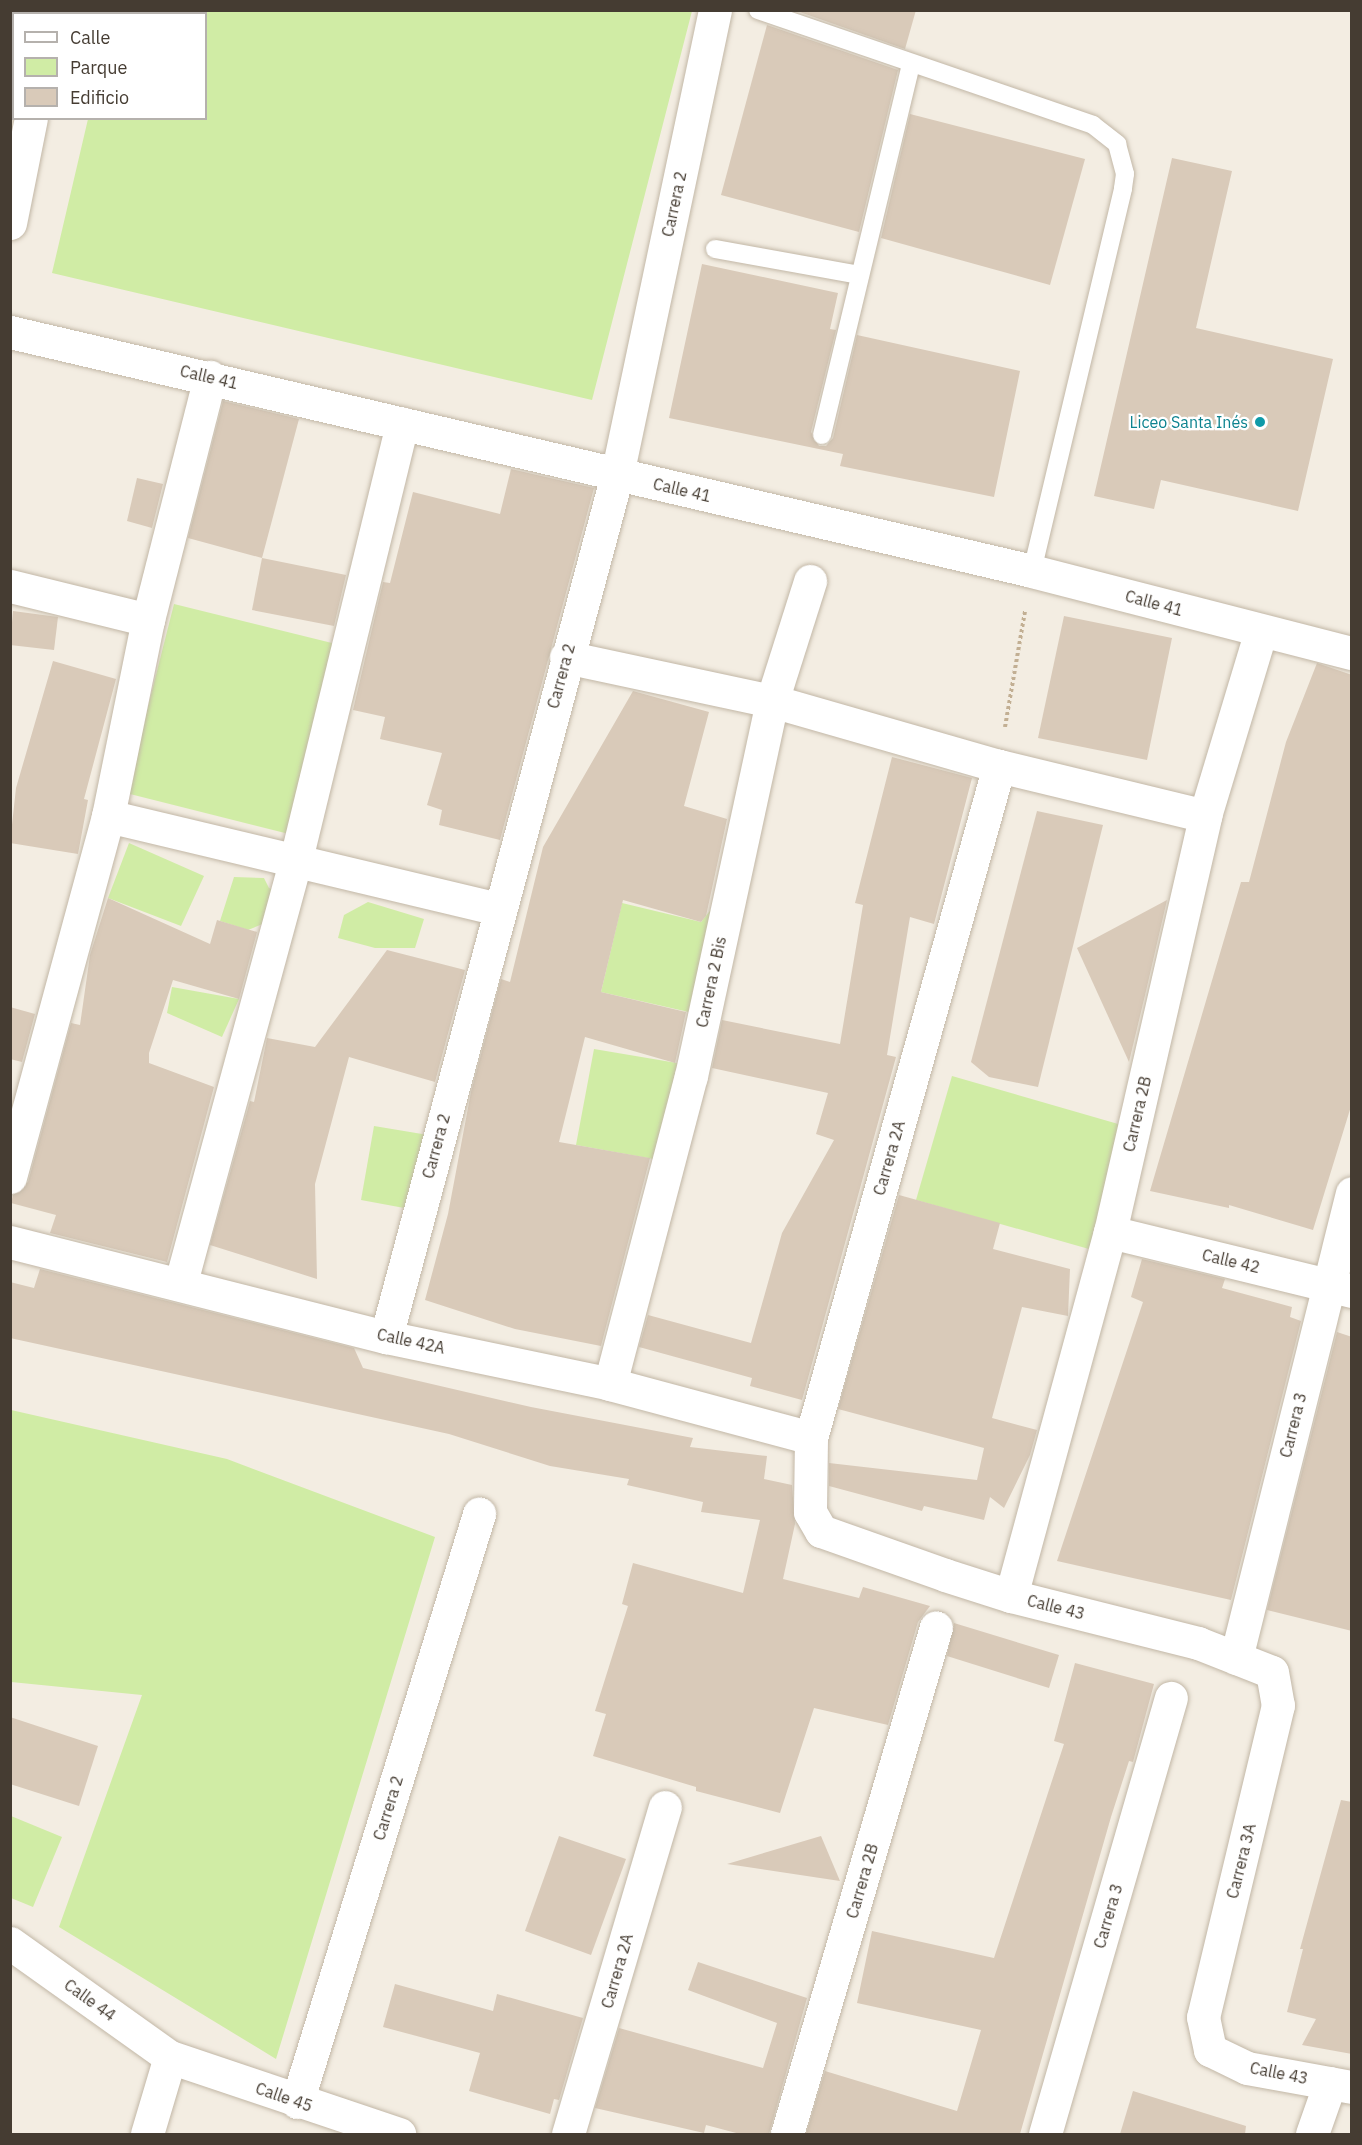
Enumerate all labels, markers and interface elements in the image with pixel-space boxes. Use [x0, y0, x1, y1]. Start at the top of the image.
legend [12, 12, 207, 120]
text: Calle [70, 26, 110, 49]
text: Parque [70, 56, 127, 79]
text: Edificio [70, 86, 129, 109]
street label: Carrera 2 [658, 169, 690, 239]
street label: Calle 41 [178, 361, 240, 393]
place label: Liceo Santa Inés [1130, 412, 1248, 432]
marker: Liceo Santa Inés [1253, 415, 1267, 429]
street label: Calle 41 [651, 474, 713, 506]
street label: Calle 41 [1123, 586, 1185, 620]
street label: Carrera 2 [543, 641, 579, 711]
street label: Carrera 2 Bis [692, 935, 730, 1029]
street label: Carrera 2B [1119, 1074, 1155, 1154]
street label: Carrera 2 [418, 1111, 454, 1181]
street label: Carrera 2A [869, 1118, 909, 1198]
street label: Calle 42 [1200, 1245, 1262, 1277]
street label: Calle 42A [375, 1324, 447, 1358]
street label: Carrera 3 [1276, 1390, 1310, 1460]
street label: Calle 43 [1025, 1591, 1087, 1623]
street label: Carrera 2 [369, 1773, 407, 1843]
street label: Carrera 3A [1222, 1821, 1260, 1901]
street label: Carrera 2B [842, 1841, 882, 1921]
street label: Carrera 3 [1090, 1881, 1126, 1951]
street label: Carrera 2A [597, 1931, 637, 2011]
street label: Calle 44 [61, 1975, 119, 2025]
street label: Calle 43 [1248, 2058, 1310, 2088]
street label: Calle 45 [253, 2078, 315, 2116]

